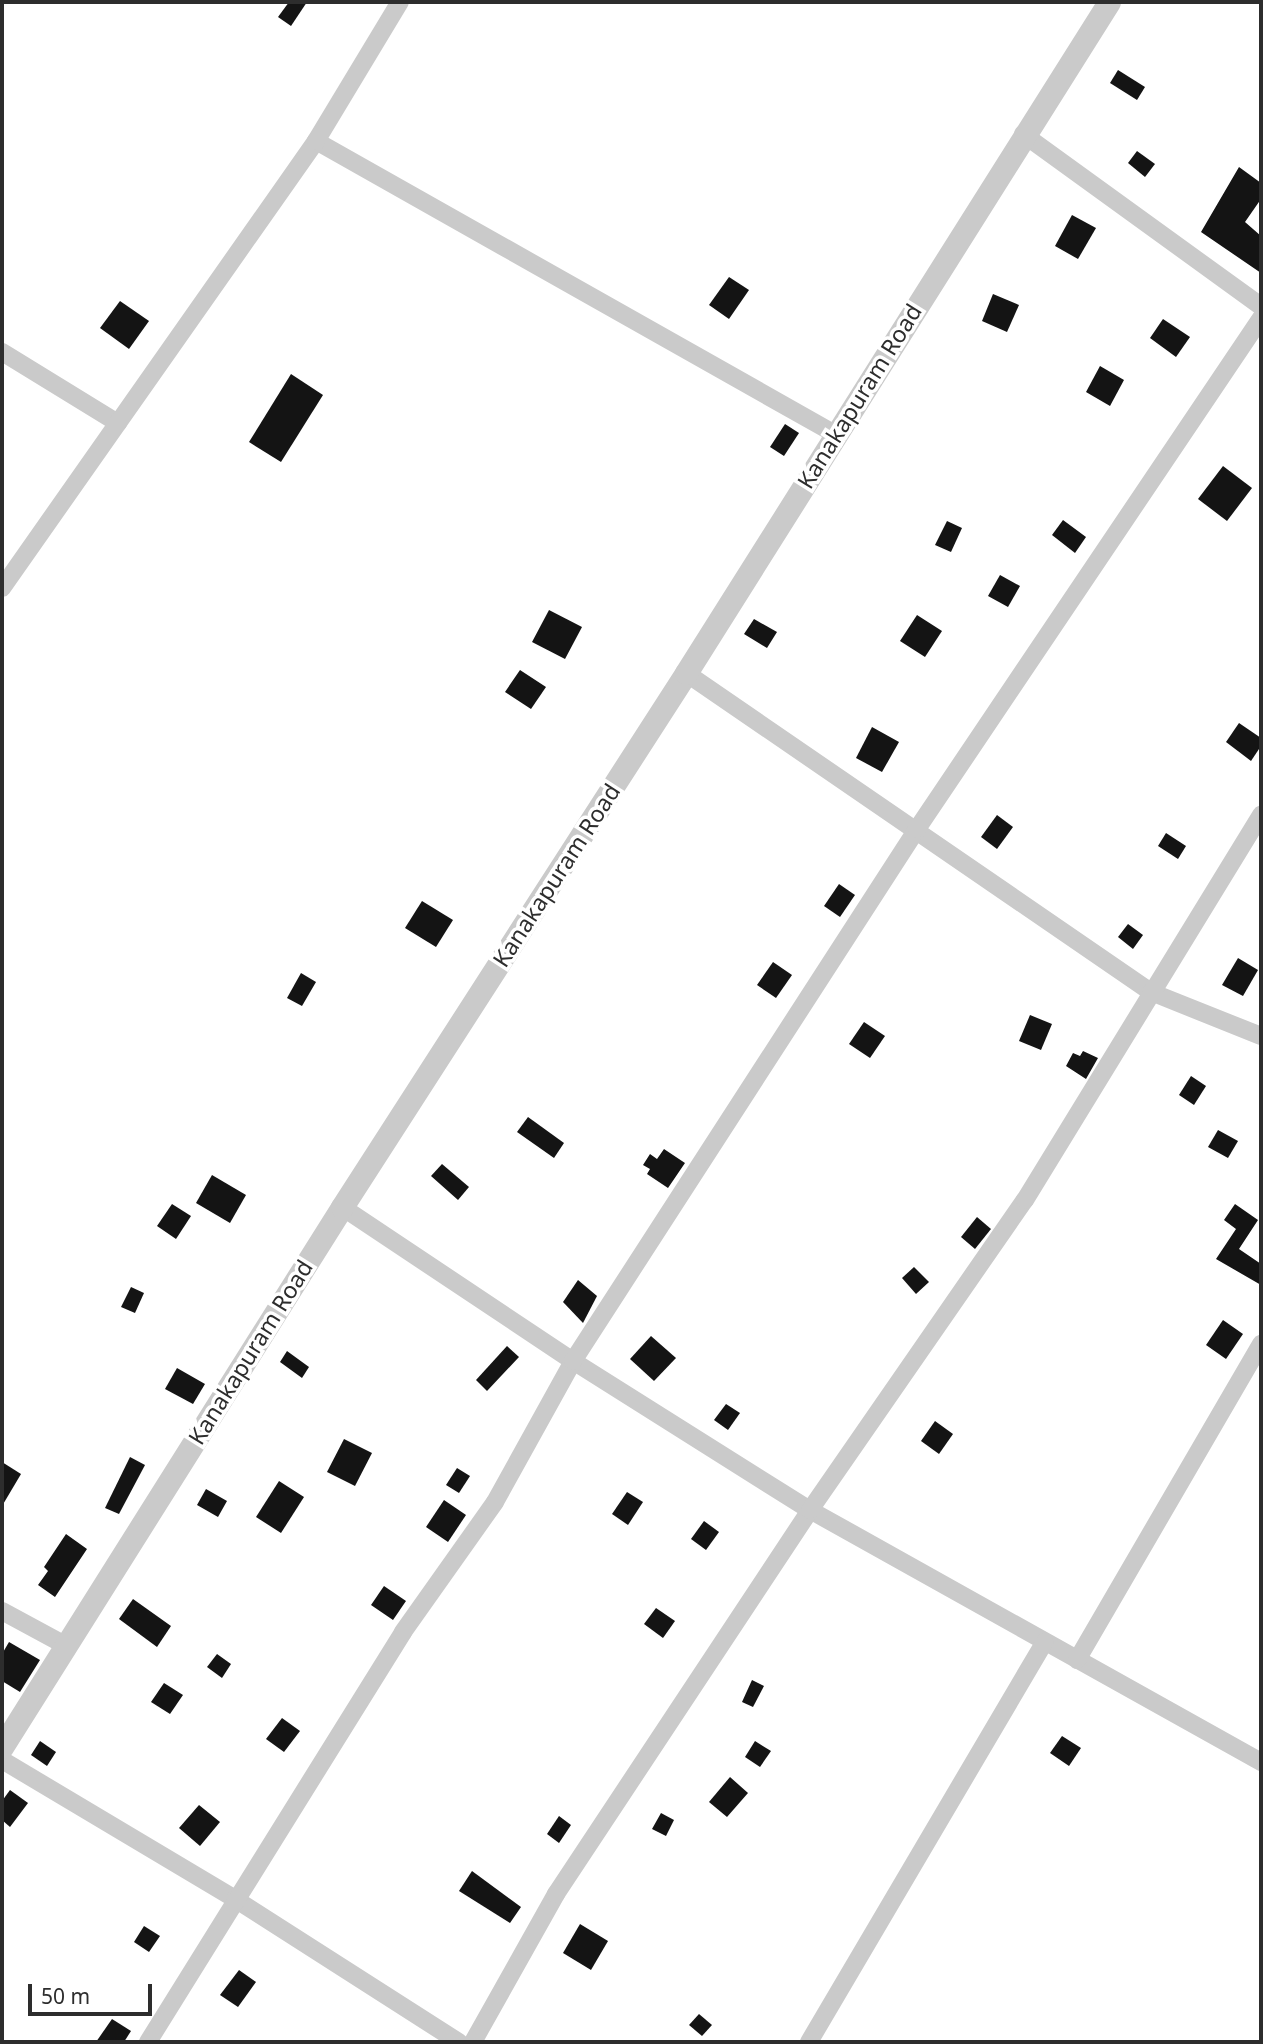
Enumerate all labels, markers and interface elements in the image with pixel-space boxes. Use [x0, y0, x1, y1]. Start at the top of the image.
street label: Kanakapuram Road [791, 299, 927, 493]
street label: Kanakapuram Road [487, 778, 625, 972]
street label: Kanakapuram Road [182, 1255, 318, 1449]
scale bar [32, 1970, 156, 2014]
text: 50 m [41, 1982, 90, 2010]

